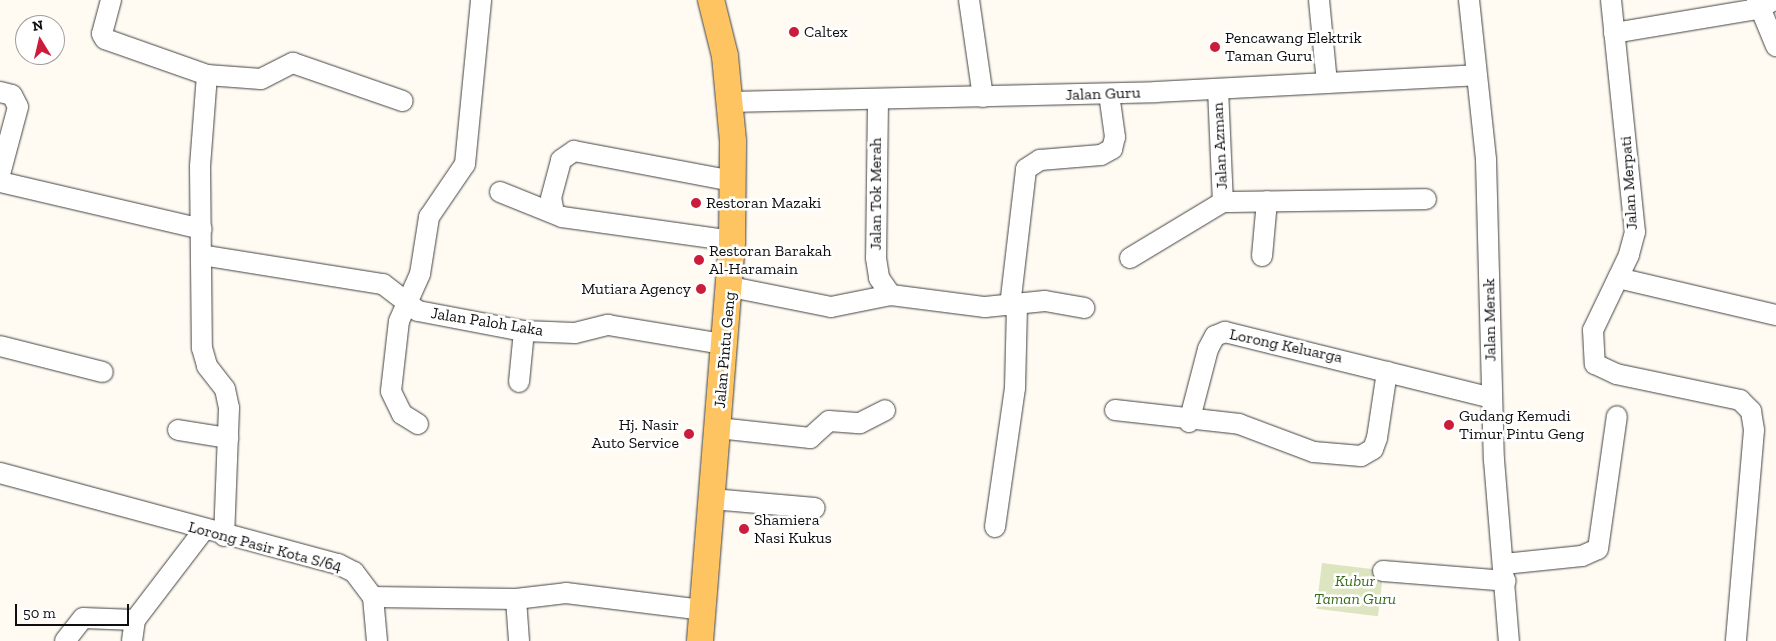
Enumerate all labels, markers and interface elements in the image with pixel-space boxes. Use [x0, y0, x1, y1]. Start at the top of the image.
north arrow [15, 15, 65, 65]
text: N [31, 16, 44, 35]
place label: Caltex [804, 22, 848, 42]
marker: Caltex [788, 26, 800, 38]
place label: Pencawang Elektrik Taman Guru [1225, 28, 1362, 66]
marker: Pencawang Elektrik Taman Guru [1209, 41, 1221, 53]
street label: Jalan Guru [1065, 83, 1141, 105]
street label: Jalan Azman [1208, 102, 1232, 190]
street label: Jalan Merpati [1616, 135, 1642, 231]
street label: Jalan Tok Merah [866, 137, 886, 251]
place label: Restoran Mazaki [706, 193, 821, 213]
marker: Restoran Mazaki [690, 197, 702, 209]
place label: Restoran Barakah Al-Haramain [709, 241, 831, 279]
marker: Restoran Barakah Al-Haramain [693, 254, 705, 266]
street label: Jalan Merak [1480, 278, 1500, 362]
place label: Mutiara Agency [581, 279, 691, 299]
marker: Mutiara Agency [695, 283, 707, 295]
street label: Jalan Pintu Geng [710, 291, 740, 409]
street label: Jalan Paloh Laka [429, 304, 545, 340]
street label: Lorong Keluarga [1228, 325, 1344, 367]
place label: Gudang Kemudi Timur Pintu Geng [1459, 406, 1584, 444]
place label: Hj. Nasir Auto Service [592, 415, 679, 453]
marker: Gudang Kemudi Timur Pintu Geng [1443, 419, 1455, 431]
marker: Hj. Nasir Auto Service [683, 428, 695, 440]
place label: Shamiera Nasi Kukus [754, 510, 832, 548]
street label: Lorong Pasir Kota S/64 [186, 517, 344, 577]
marker: Shamiera Nasi Kukus [738, 523, 750, 535]
park label: Kubur Taman Guru [1314, 571, 1396, 609]
scale bar [18, 594, 131, 626]
text: 50 m [23, 604, 56, 622]

